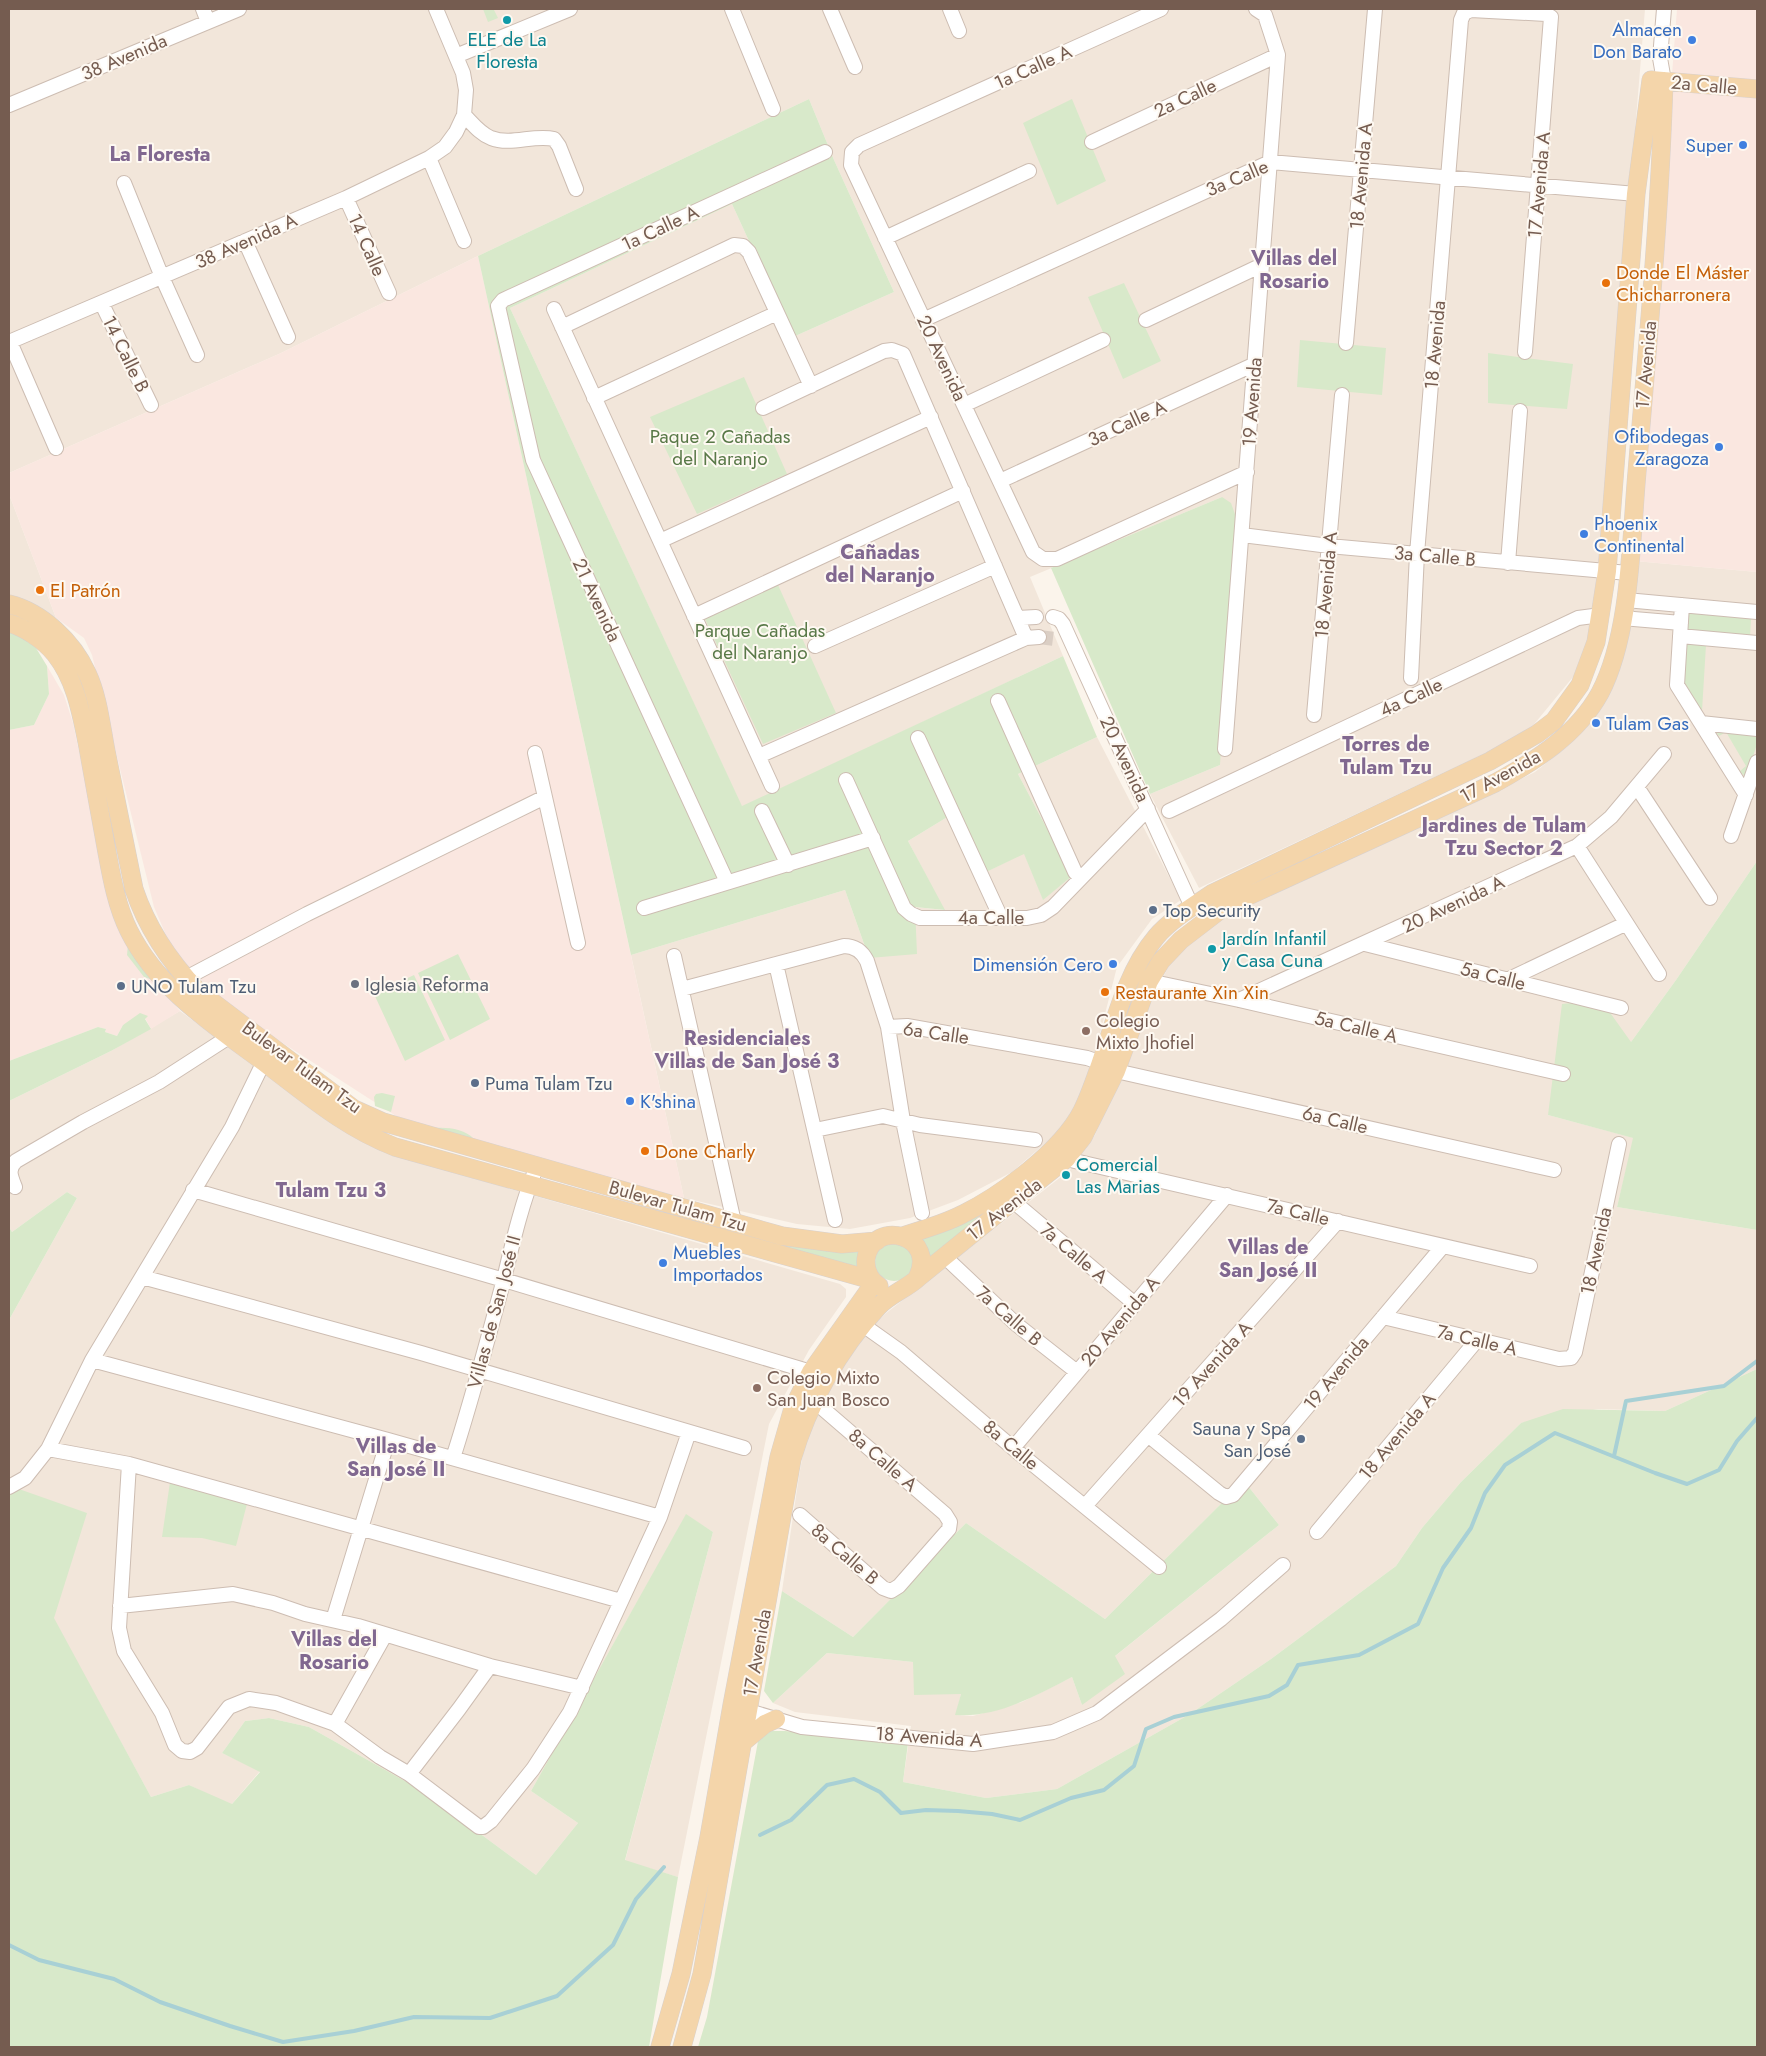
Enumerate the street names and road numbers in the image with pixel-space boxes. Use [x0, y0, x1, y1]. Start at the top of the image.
street label: 38 Avenida [77, 27, 171, 87]
street label: 1a Calle A [990, 38, 1077, 96]
street label: 2a Calle [1670, 69, 1738, 101]
street label: 2a Calle [1149, 72, 1221, 124]
street label: 18 Avenida A [1343, 121, 1379, 231]
street label: 17 Avenida A [1521, 130, 1557, 239]
street label: 3a Calle [1201, 153, 1273, 203]
street label: 1a Calle A [617, 198, 703, 258]
street label: 38 Avenida A [191, 206, 302, 276]
street label: 14 Calle [341, 209, 393, 281]
street label: 18 Avenida [1418, 300, 1452, 390]
street label: 20 Avenida [910, 310, 974, 406]
street label: 14 Calle B [96, 311, 156, 397]
street label: 17 Avenida [1629, 320, 1663, 410]
street label: 19 Avenida [1235, 356, 1269, 448]
street label: 3a Calle A [1083, 393, 1171, 453]
street label: 18 Avenida A [1308, 530, 1344, 640]
street label: 3a Calle B [1393, 539, 1477, 573]
street label: 21 Avenida [566, 554, 628, 646]
street label: 4a Calle [1375, 671, 1447, 723]
street label: 20 Avenida [1093, 711, 1157, 807]
street label: 17 Avenida [1455, 743, 1545, 809]
street label: 20 Avenida A [1397, 868, 1509, 940]
street label: 4a Calle [958, 904, 1025, 931]
street label: 5a Calle [1458, 955, 1529, 997]
street label: 5a Calle A [1312, 1004, 1401, 1050]
street label: Bulevar Tulam Tzu [237, 1014, 367, 1120]
street label: 6a Calle [901, 1015, 971, 1051]
street label: 6a Calle [1300, 1099, 1371, 1141]
street label: 17 Avenida [961, 1171, 1047, 1247]
street label: Bulevar Tulam Tzu [606, 1173, 750, 1239]
street label: 7a Calle [1264, 1192, 1332, 1232]
street label: 18 Avenida [1574, 1205, 1618, 1297]
street label: 7a Calle A [1034, 1216, 1114, 1290]
street label: Villas de San José II [461, 1232, 527, 1392]
street label: 20 Avenida A [1074, 1270, 1166, 1372]
street label: 7a Calle B [970, 1280, 1048, 1352]
street label: 19 Avenida A [1166, 1315, 1258, 1413]
street label: 7a Calle A [1434, 1318, 1520, 1362]
street label: 19 Avenida [1297, 1330, 1375, 1416]
street label: 18 Avenida A [1352, 1386, 1442, 1486]
street label: 8a Calle [977, 1413, 1045, 1477]
street label: 8a Calle A [842, 1422, 924, 1498]
street label: 8a Calle B [805, 1517, 885, 1591]
street label: 17 Avenida [736, 1607, 778, 1699]
street label: 18 Avenida A [875, 1720, 984, 1754]

